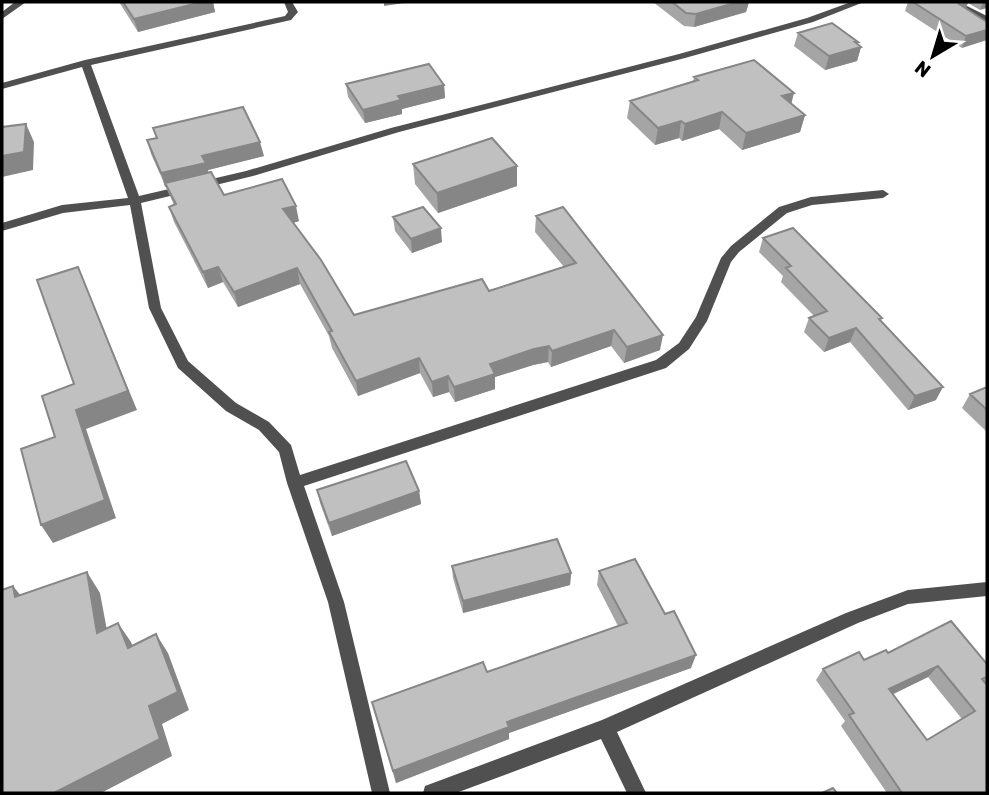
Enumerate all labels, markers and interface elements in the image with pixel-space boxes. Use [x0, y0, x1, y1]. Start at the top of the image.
north arrow [898, 21, 968, 91]
text: N [910, 56, 935, 82]

